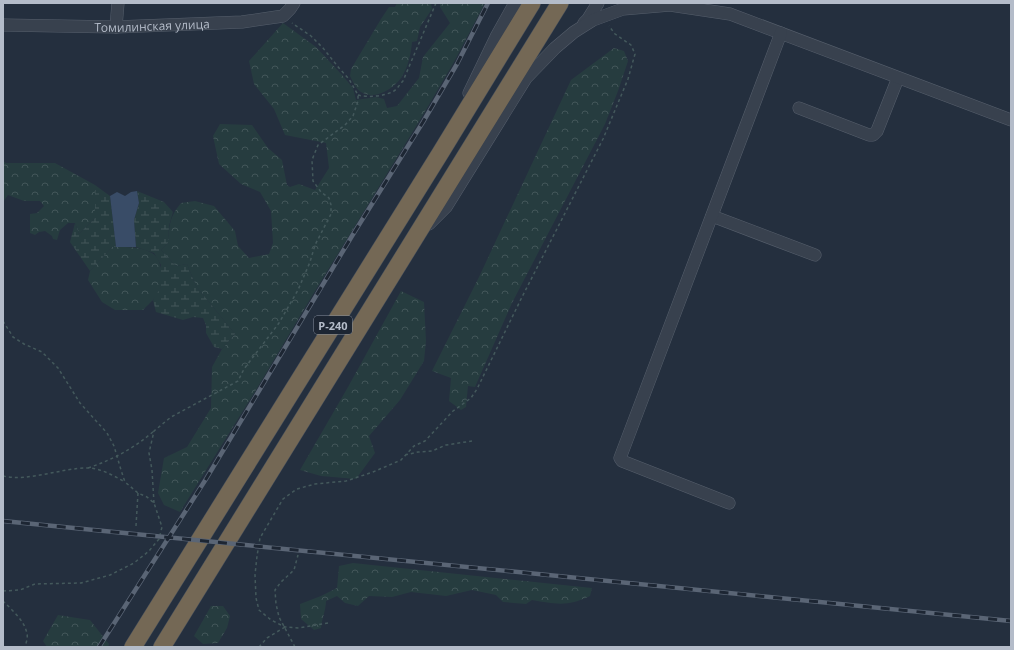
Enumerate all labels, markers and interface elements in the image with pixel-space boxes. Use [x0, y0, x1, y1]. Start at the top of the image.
street label: Томилинская улица [94, 15, 210, 36]
road number: Р-240 [314, 316, 352, 334]

